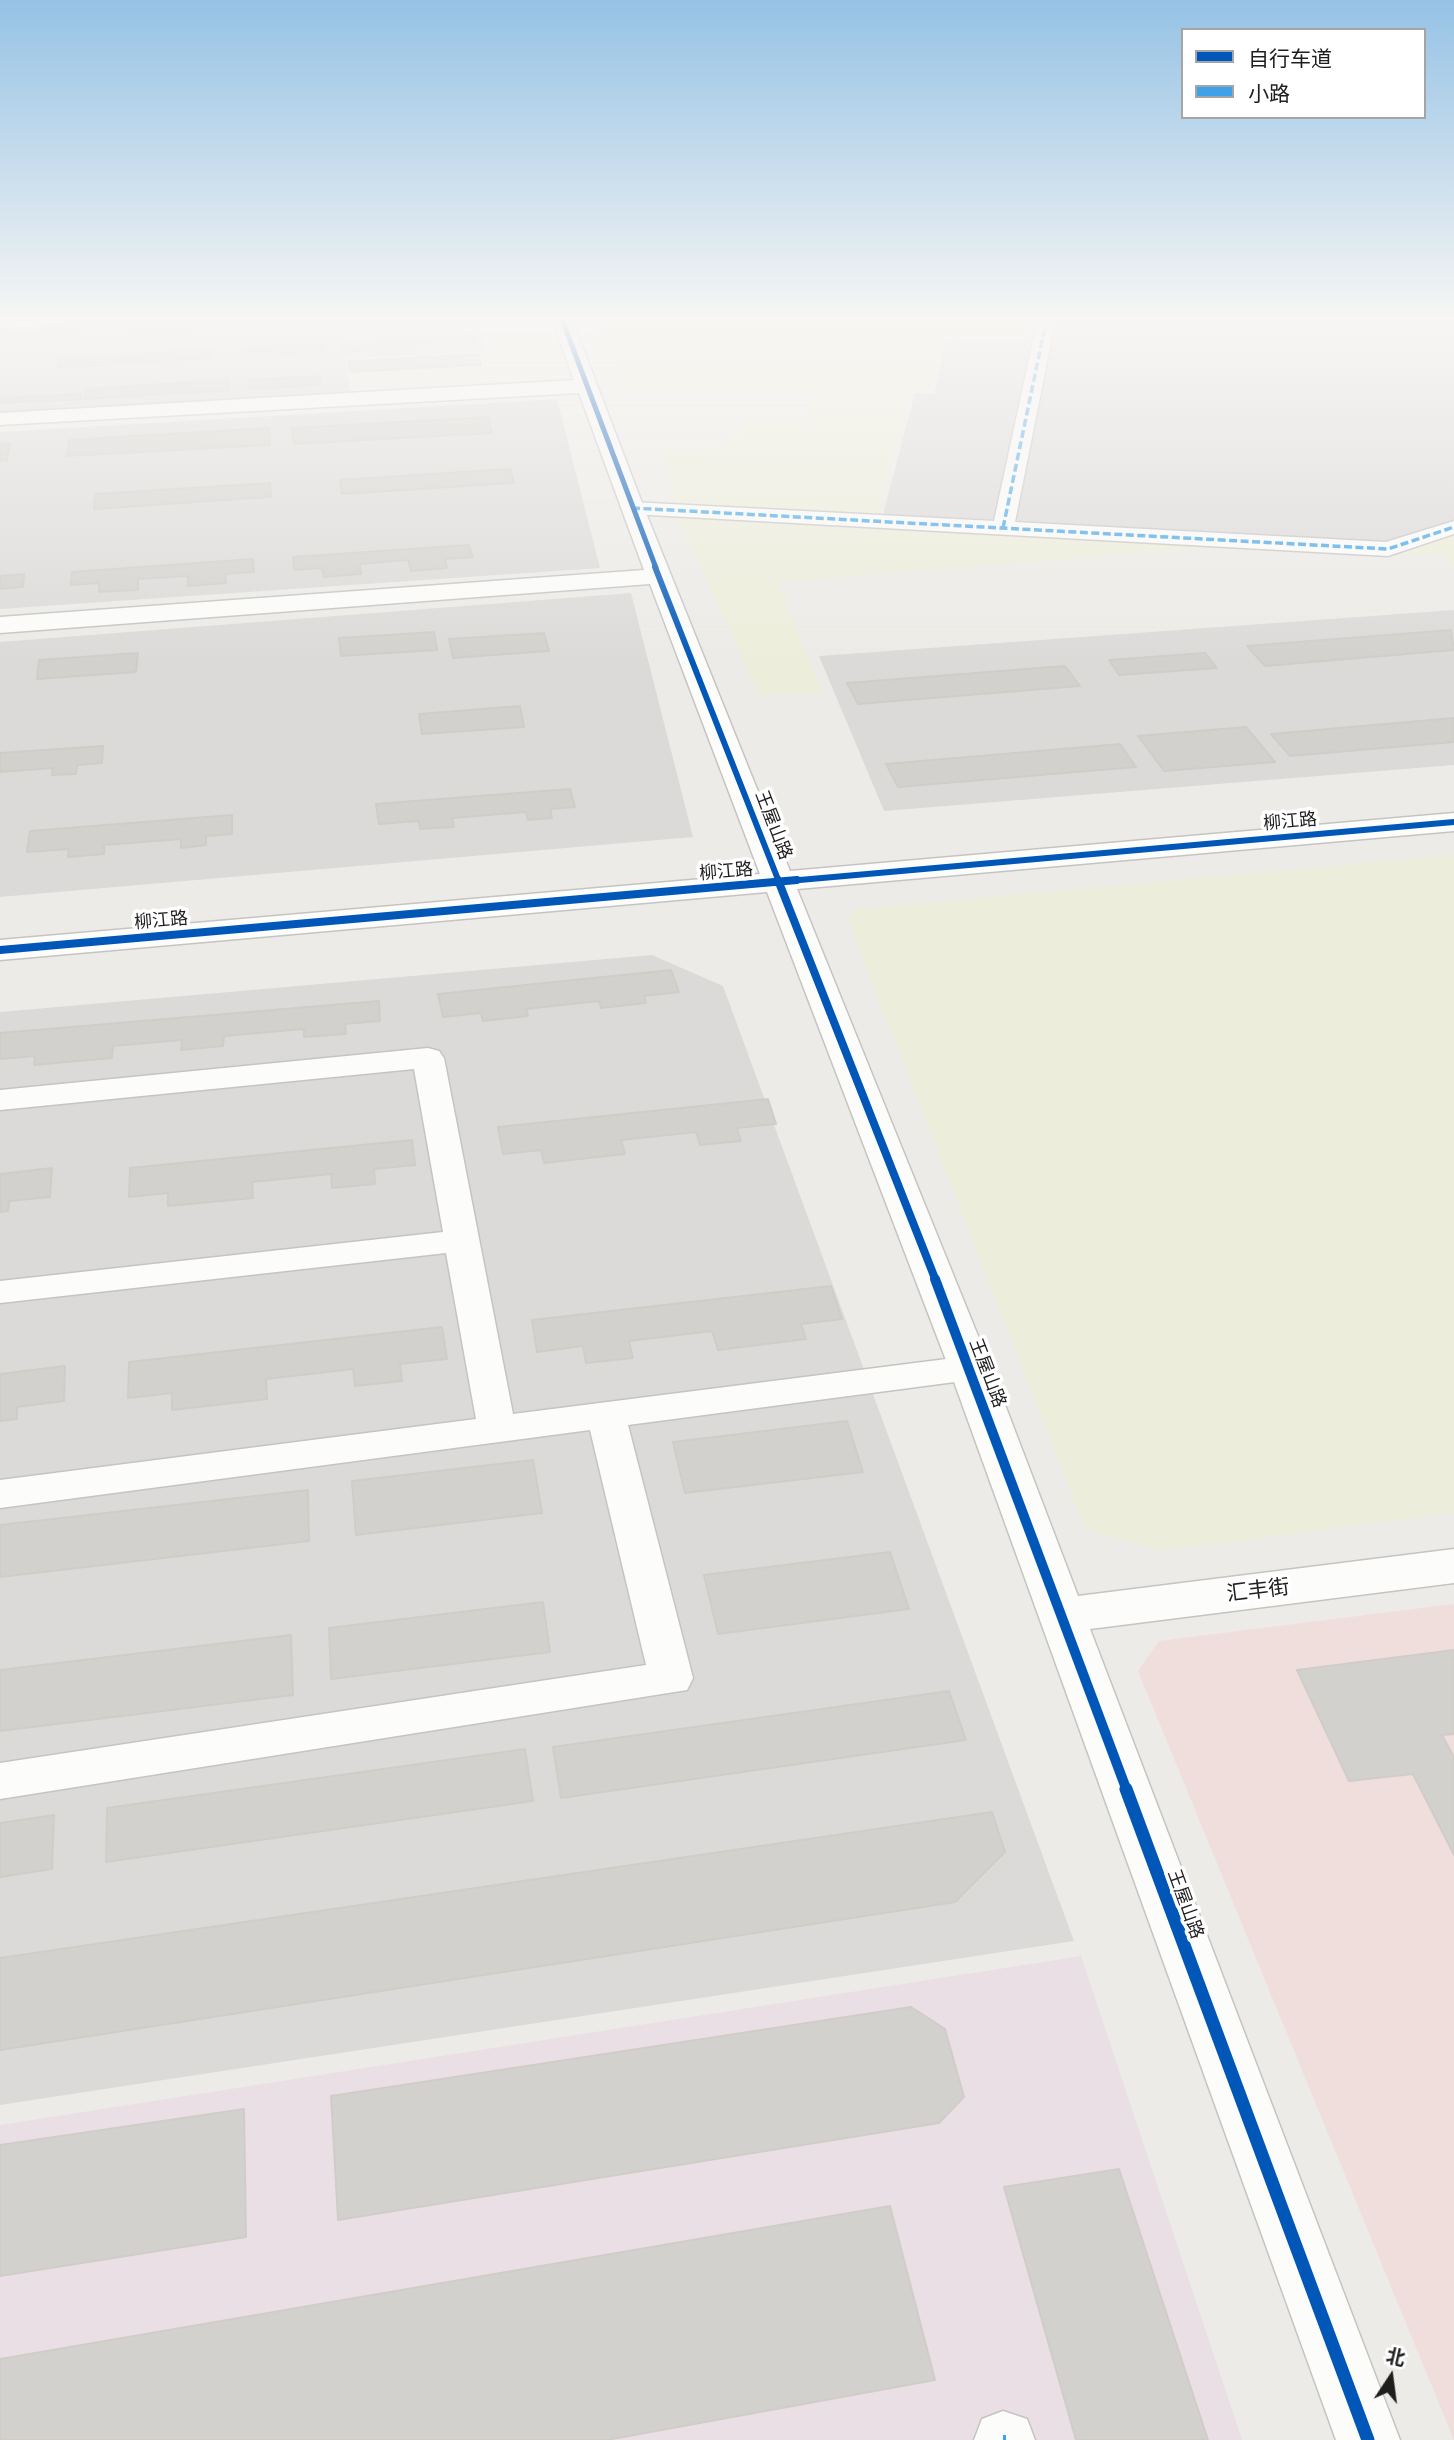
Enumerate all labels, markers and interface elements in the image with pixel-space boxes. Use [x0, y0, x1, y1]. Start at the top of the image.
legend [1181, 28, 1426, 119]
text: 自行车道 [1248, 45, 1332, 70]
text: 小路 [1248, 80, 1290, 105]
street label: 王屋山路 [751, 788, 797, 862]
street label: 柳江路 [1262, 808, 1318, 834]
street label: 柳江路 [698, 858, 754, 884]
street label: 柳江路 [133, 907, 189, 933]
street label: 王屋山路 [965, 1336, 1011, 1410]
street label: 汇丰街 [1225, 1574, 1291, 1606]
street label: 王屋山路 [1164, 1866, 1208, 1942]
north arrow [1356, 2342, 1426, 2412]
text: 北 [1384, 2343, 1408, 2369]

